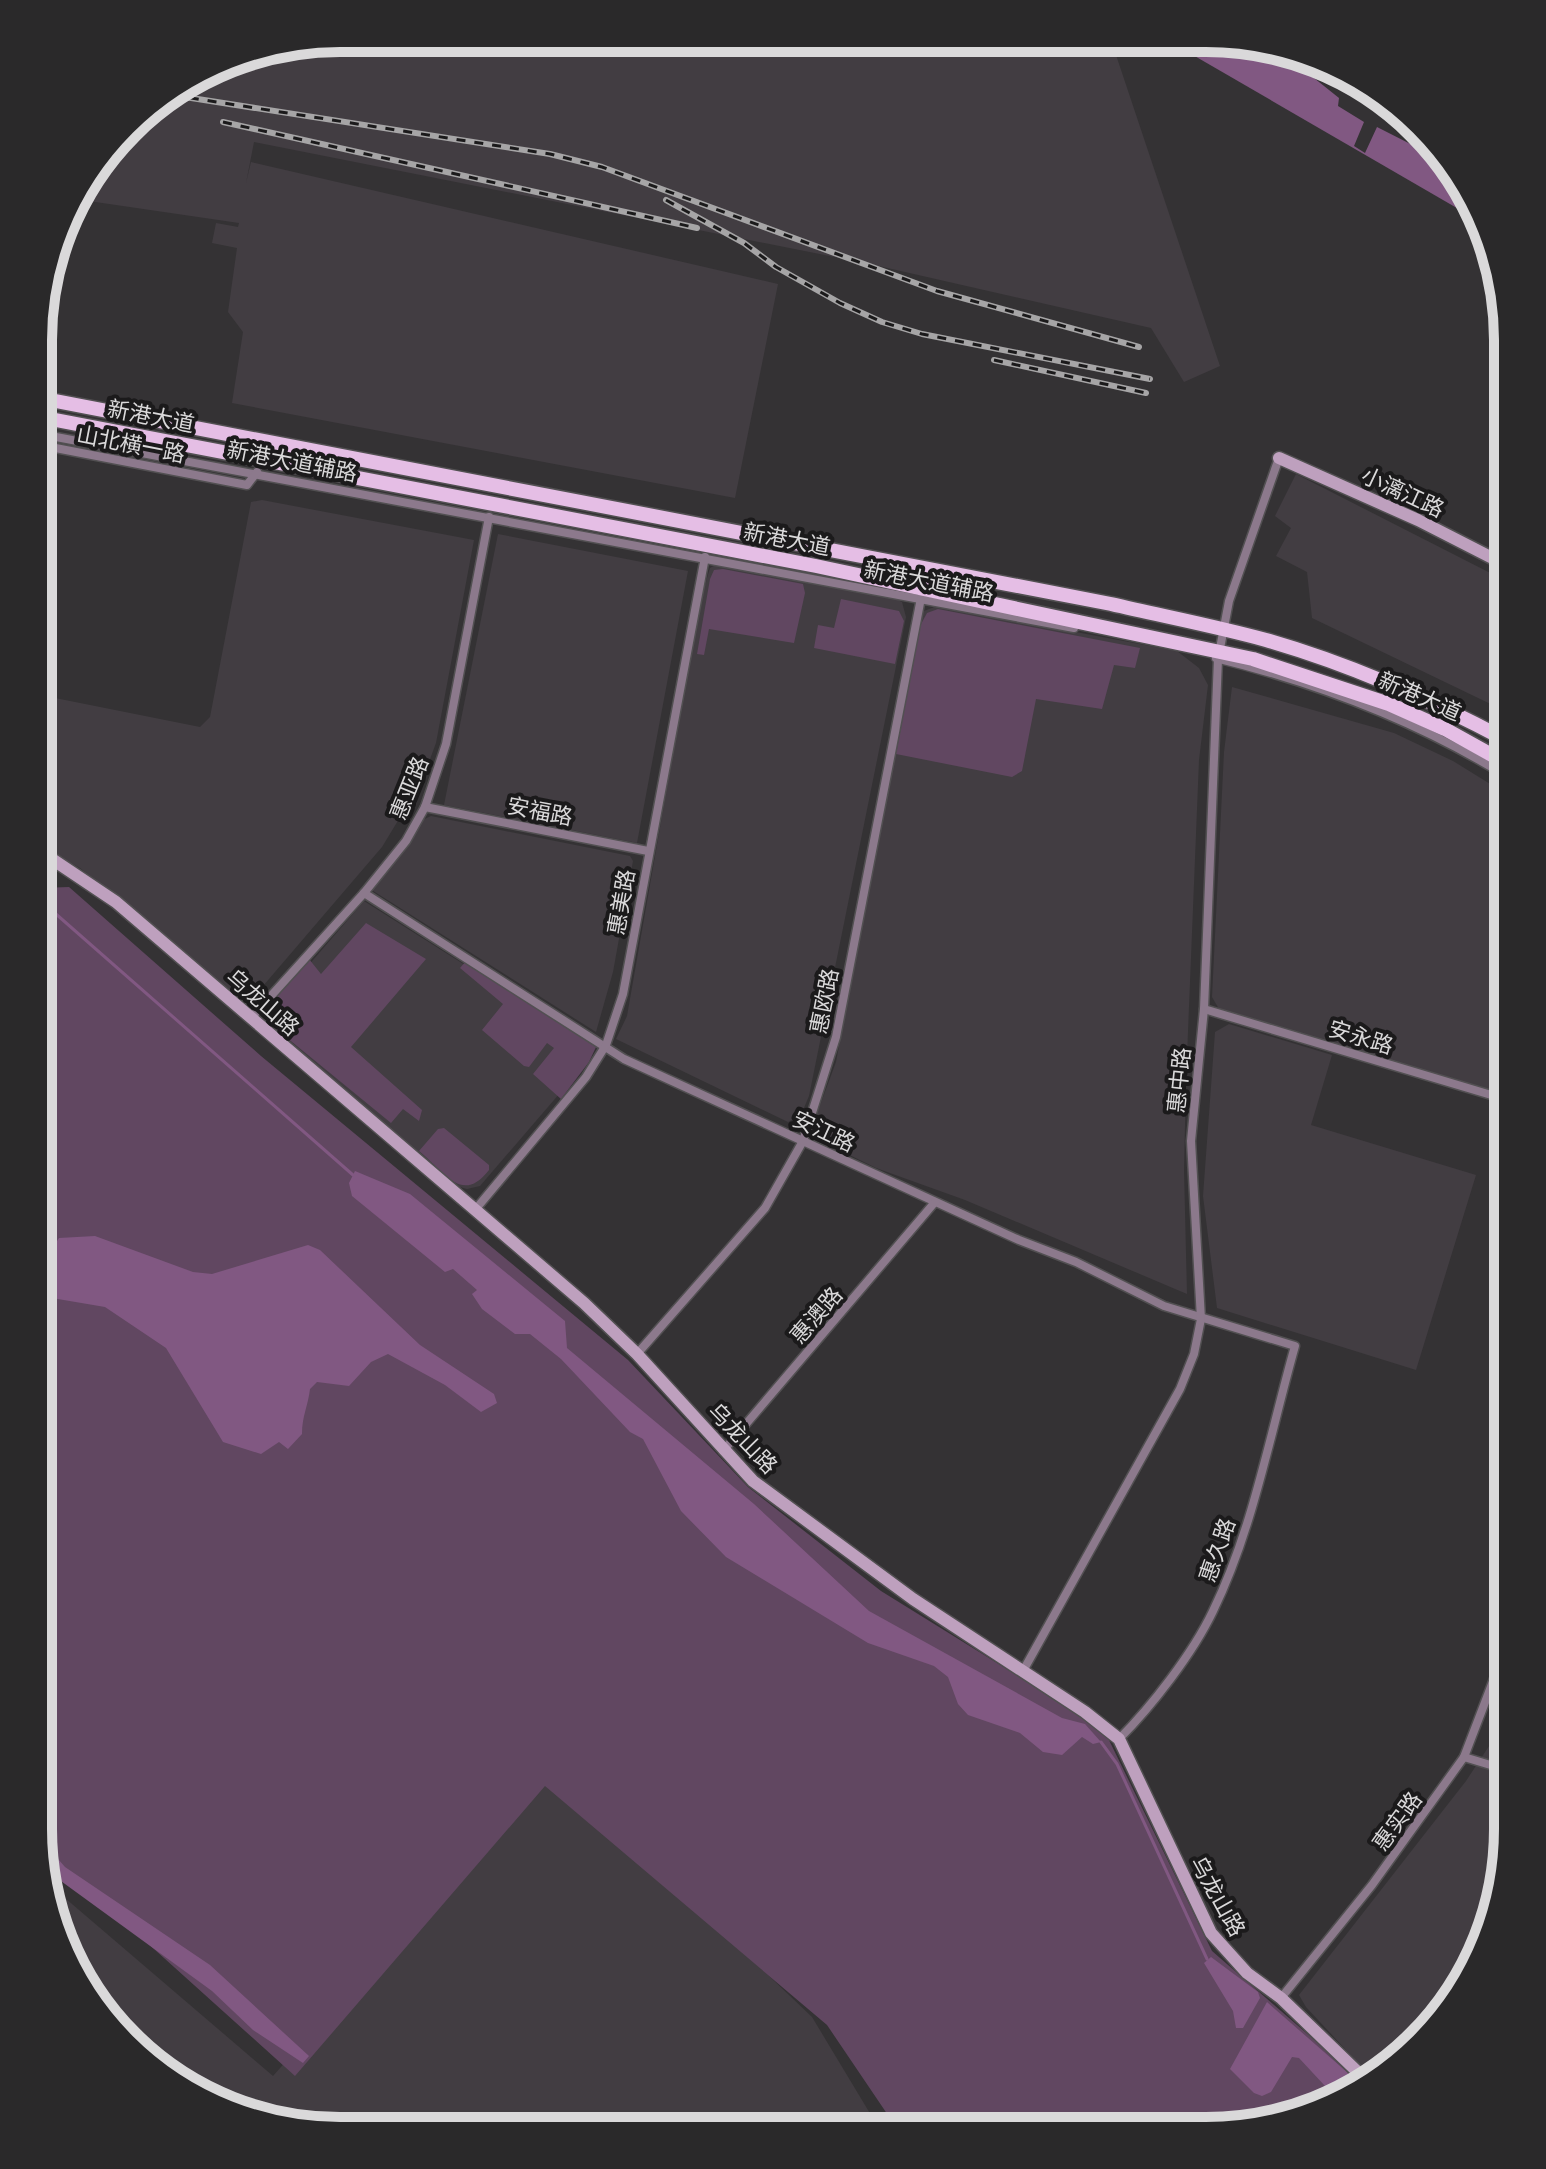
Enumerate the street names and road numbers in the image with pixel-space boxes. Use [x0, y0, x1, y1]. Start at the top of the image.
street label: 新港大道 [105, 396, 196, 437]
street label: 山北横一路 [75, 422, 187, 467]
street label: 新港大道辅路 [225, 437, 359, 486]
street label: 小漓江路 [1358, 463, 1448, 522]
street label: 新港大道 [741, 519, 832, 560]
street label: 新港大道辅路 [862, 557, 996, 606]
street label: 新港大道 [1375, 667, 1465, 726]
street label: 惠亚路 [386, 753, 433, 823]
street label: 安福路 [505, 793, 575, 830]
street label: 惠美路 [603, 867, 640, 937]
street label: 乌龙山路 [221, 964, 304, 1041]
street label: 惠欧路 [806, 966, 843, 1036]
street label: 安永路 [1326, 1016, 1396, 1059]
street label: 惠中路 [1164, 1046, 1195, 1114]
street label: 安江路 [789, 1106, 859, 1157]
street label: 惠澳路 [785, 1282, 847, 1348]
street label: 乌龙山路 [703, 1398, 782, 1479]
street label: 惠久路 [1195, 1515, 1240, 1585]
street label: 惠实路 [1368, 1787, 1427, 1855]
street label: 乌龙山路 [1185, 1852, 1250, 1941]

